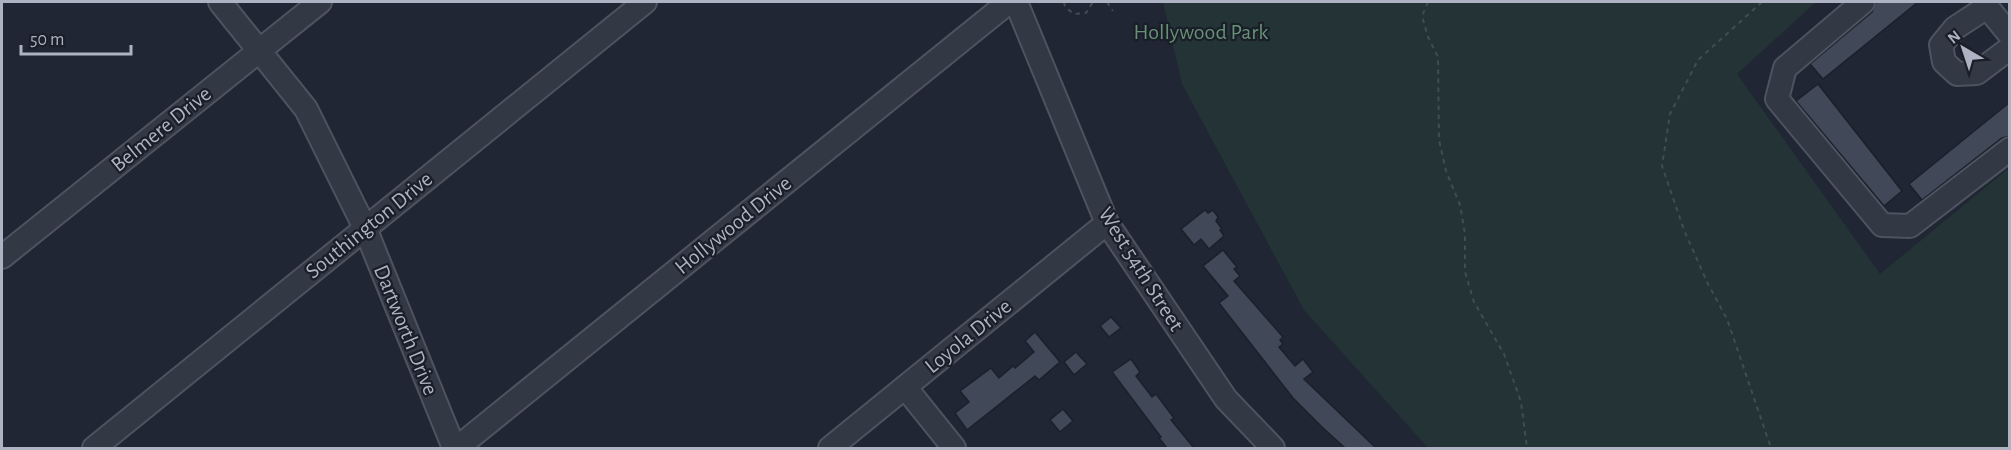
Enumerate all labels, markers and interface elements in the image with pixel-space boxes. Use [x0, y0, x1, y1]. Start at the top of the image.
scale bar [21, 18, 130, 56]
north arrow [1933, 18, 1993, 78]
park label: Hollywood Park [1134, 21, 1268, 43]
text: N [1945, 27, 1964, 47]
text: 50 m [30, 31, 64, 49]
street label: Belmere Drive [107, 82, 215, 176]
street label: Southington Drive [302, 167, 436, 283]
street label: Hollywood Drive [671, 172, 795, 278]
street label: West 54th Street [1094, 203, 1188, 335]
street label: Dartworth Drive [370, 262, 442, 398]
street label: Loyola Drive [921, 295, 1015, 377]

